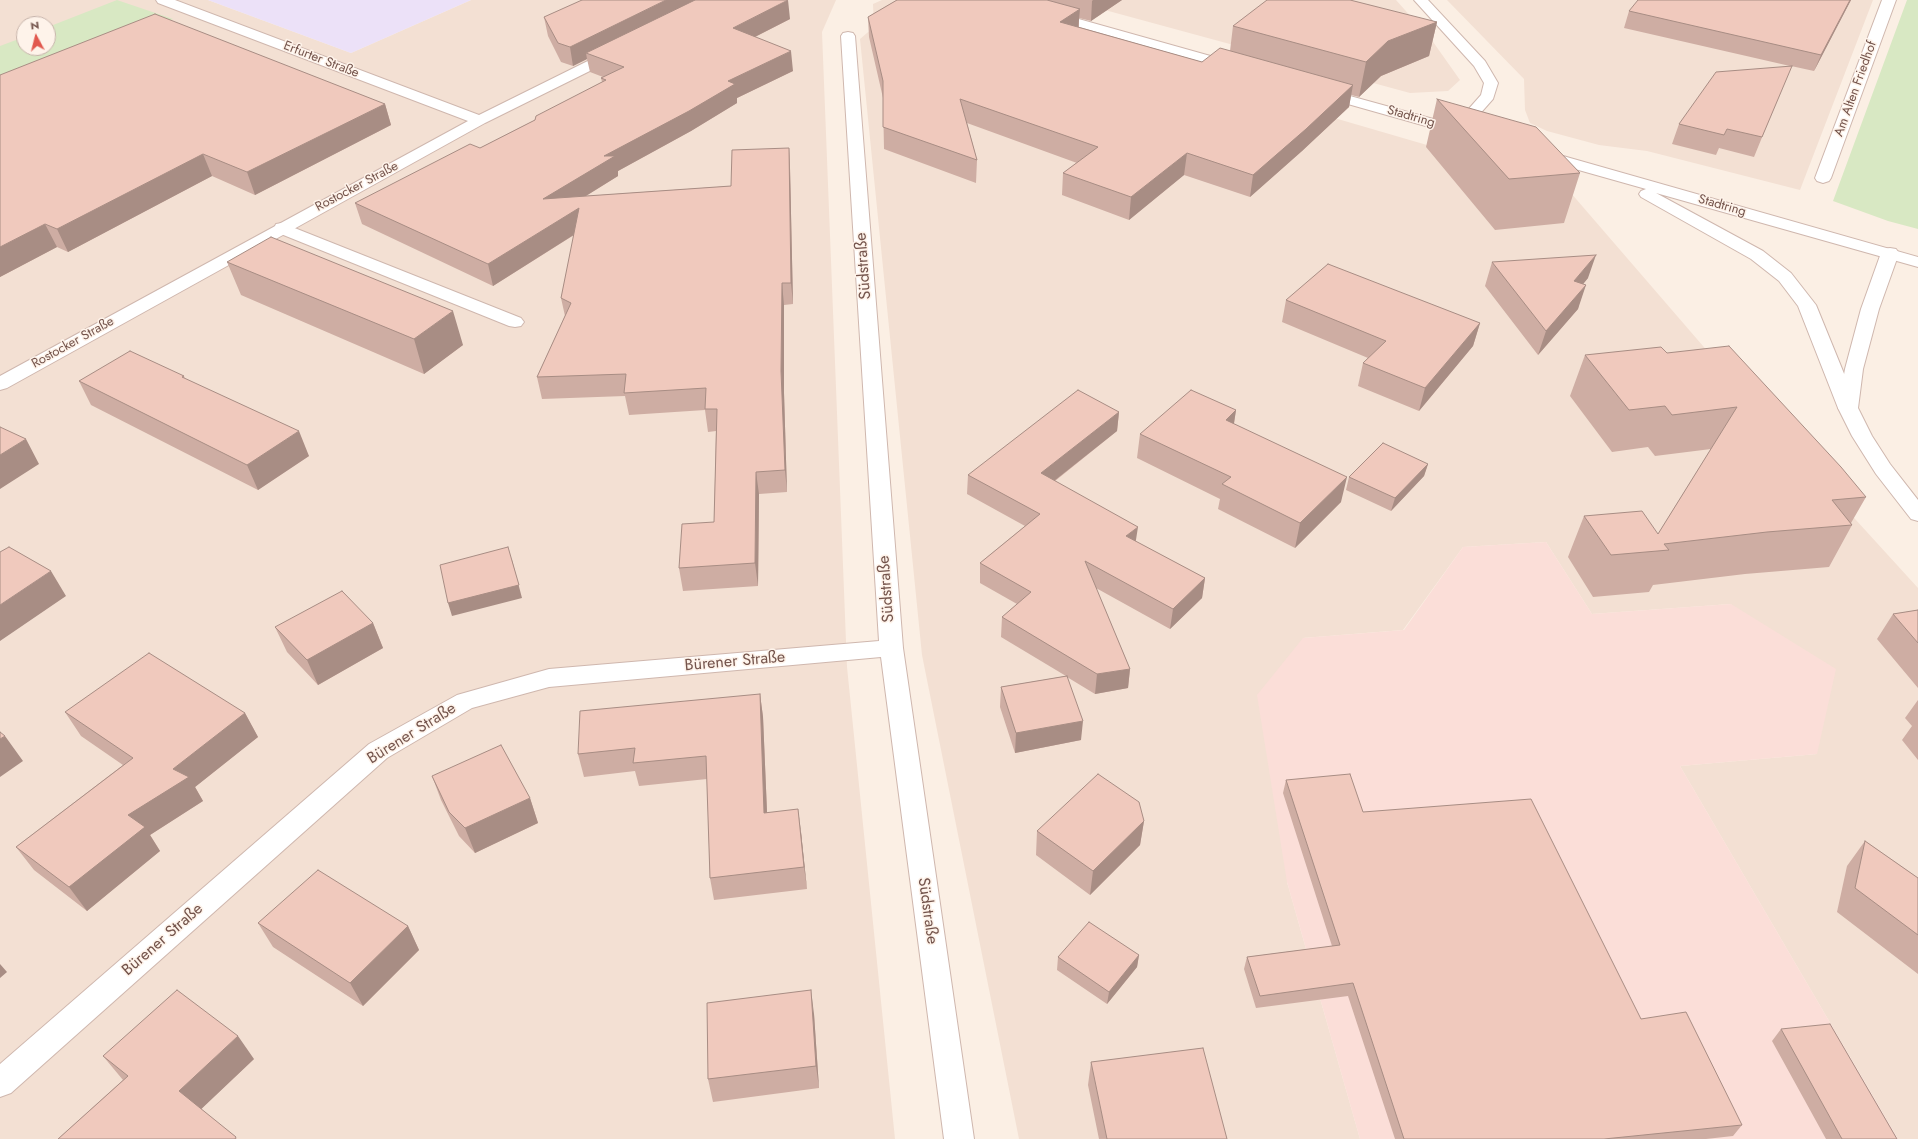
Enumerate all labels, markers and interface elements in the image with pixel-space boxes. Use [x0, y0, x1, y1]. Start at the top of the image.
north arrow [16, 16, 56, 56]
text: N [29, 17, 40, 34]
street label: Erfurter Straße [281, 38, 361, 82]
street label: Am Alten Friedhof [1831, 39, 1881, 139]
street label: Stadtring [1385, 103, 1437, 131]
street label: Rostocker Straße [313, 159, 401, 215]
street label: Stadtring [1696, 192, 1748, 220]
street label: Südstraße [852, 232, 876, 300]
street label: Rostocker Straße [29, 314, 117, 372]
street label: Südstraße [875, 555, 899, 623]
street label: Bürener Straße [684, 648, 786, 676]
street label: Bürener Straße [364, 699, 460, 769]
street label: Südstraße [913, 876, 941, 946]
street label: Bürener Straße [119, 900, 207, 980]

